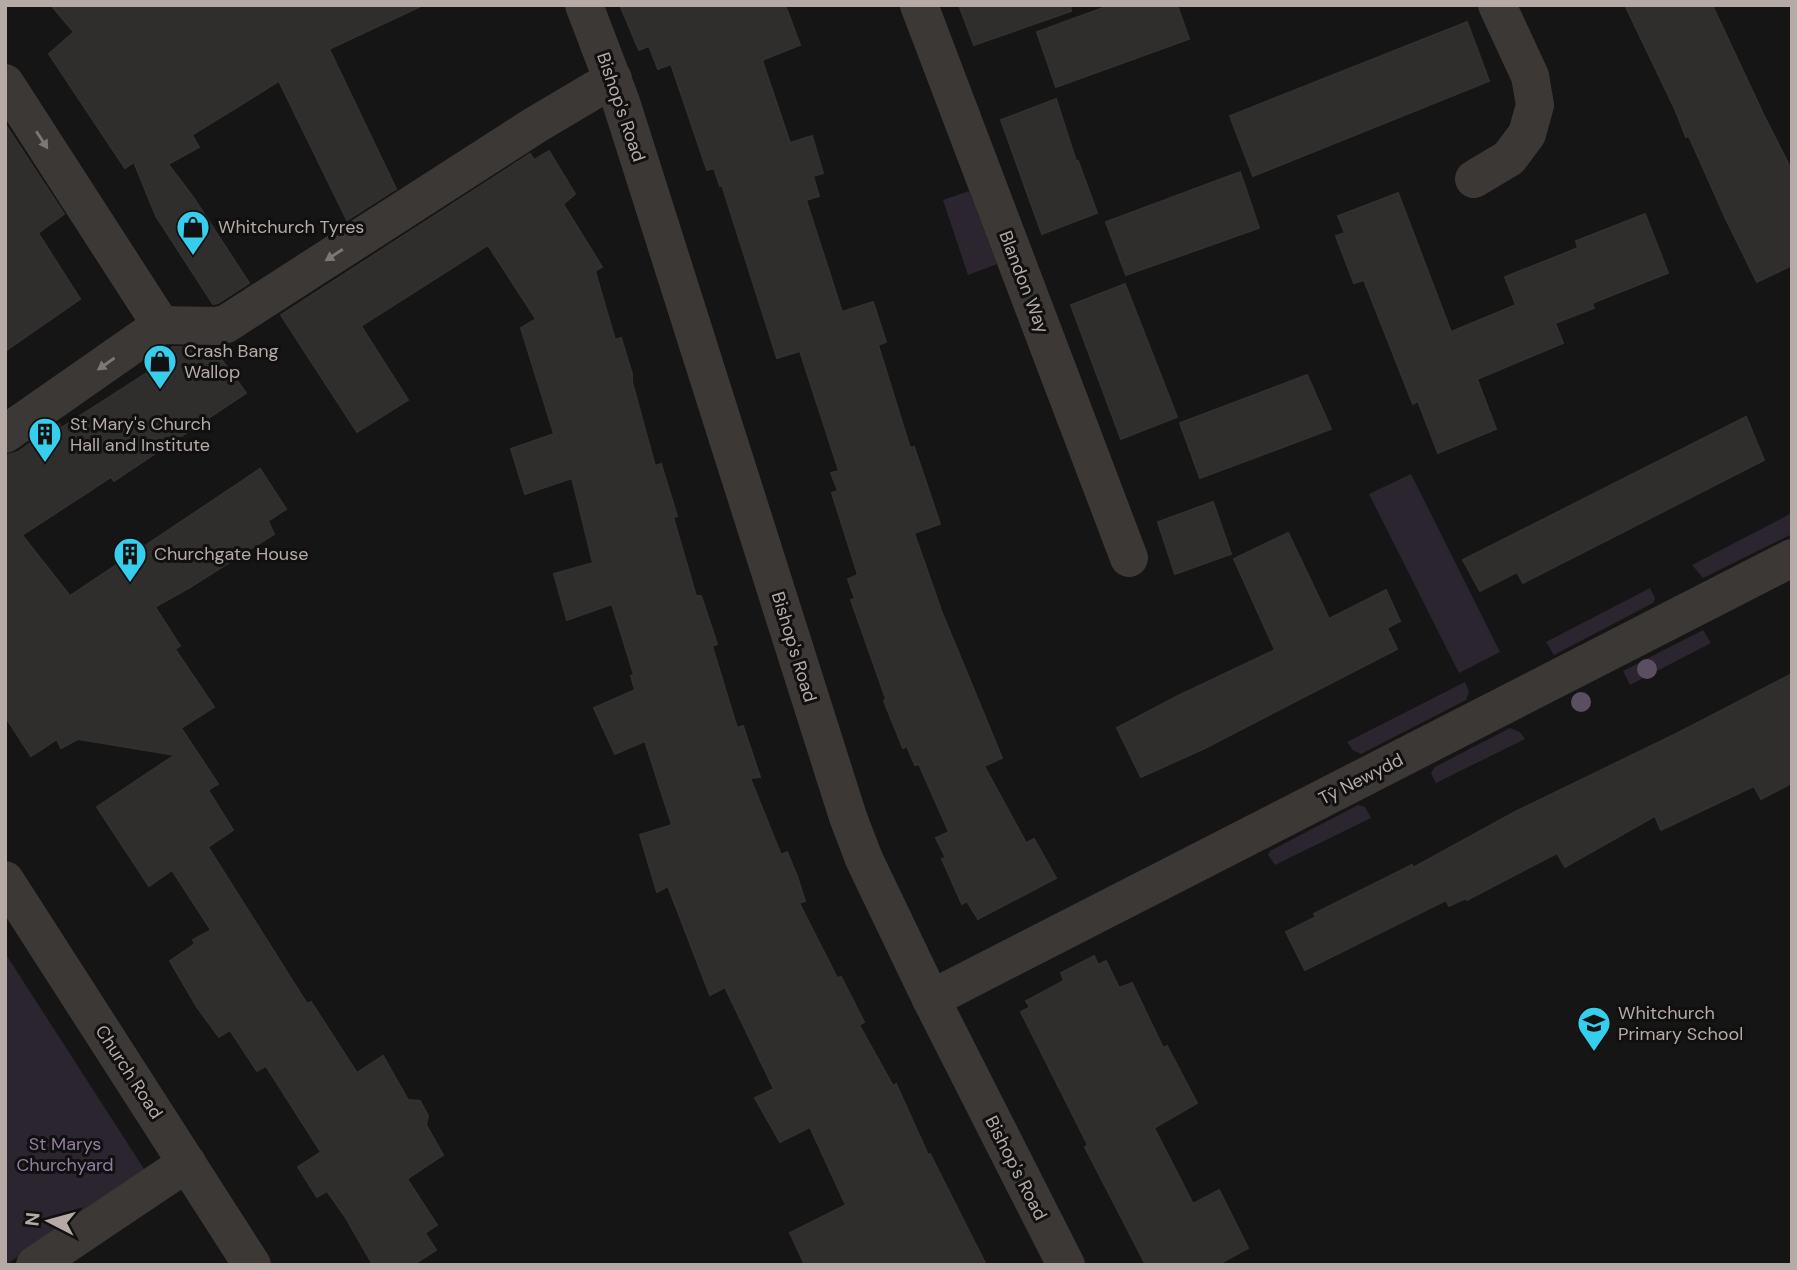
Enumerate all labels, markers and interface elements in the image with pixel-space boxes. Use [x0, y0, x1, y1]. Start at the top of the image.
street label: Bishop's Road [591, 49, 651, 165]
one-way arrow [36, 130, 49, 150]
shop icon: Whitchurch Tyres [174, 208, 212, 257]
place label: Whitchurch Tyres [218, 215, 364, 239]
street label: Blandon Way [993, 227, 1055, 337]
one-way arrow [324, 248, 344, 261]
place label: Crash Bang Wallop [184, 339, 279, 384]
shop icon: Crash Bang Wallop [141, 342, 179, 391]
one-way arrow [96, 357, 115, 370]
place label: St Mary's Church Hall and Institute [70, 412, 211, 457]
building icon: St Mary's Church Hall and Institute [26, 415, 64, 464]
building icon: Churchgate House [111, 535, 149, 584]
place label: Churchgate House [154, 542, 308, 566]
street label: Bishop's Road [766, 589, 822, 705]
street label: Tŷ Newydd [1315, 747, 1407, 811]
place label: Whitchurch Primary School [1618, 1001, 1743, 1046]
school or university icon: Whitchurch Primary School [1575, 1004, 1613, 1053]
street label: Church Road [90, 1020, 168, 1124]
street label: Bishop's Road [979, 1112, 1053, 1224]
park label: St Marys Churchyard [16, 1132, 114, 1177]
north arrow [14, 1186, 84, 1256]
text: N [19, 1211, 46, 1227]

